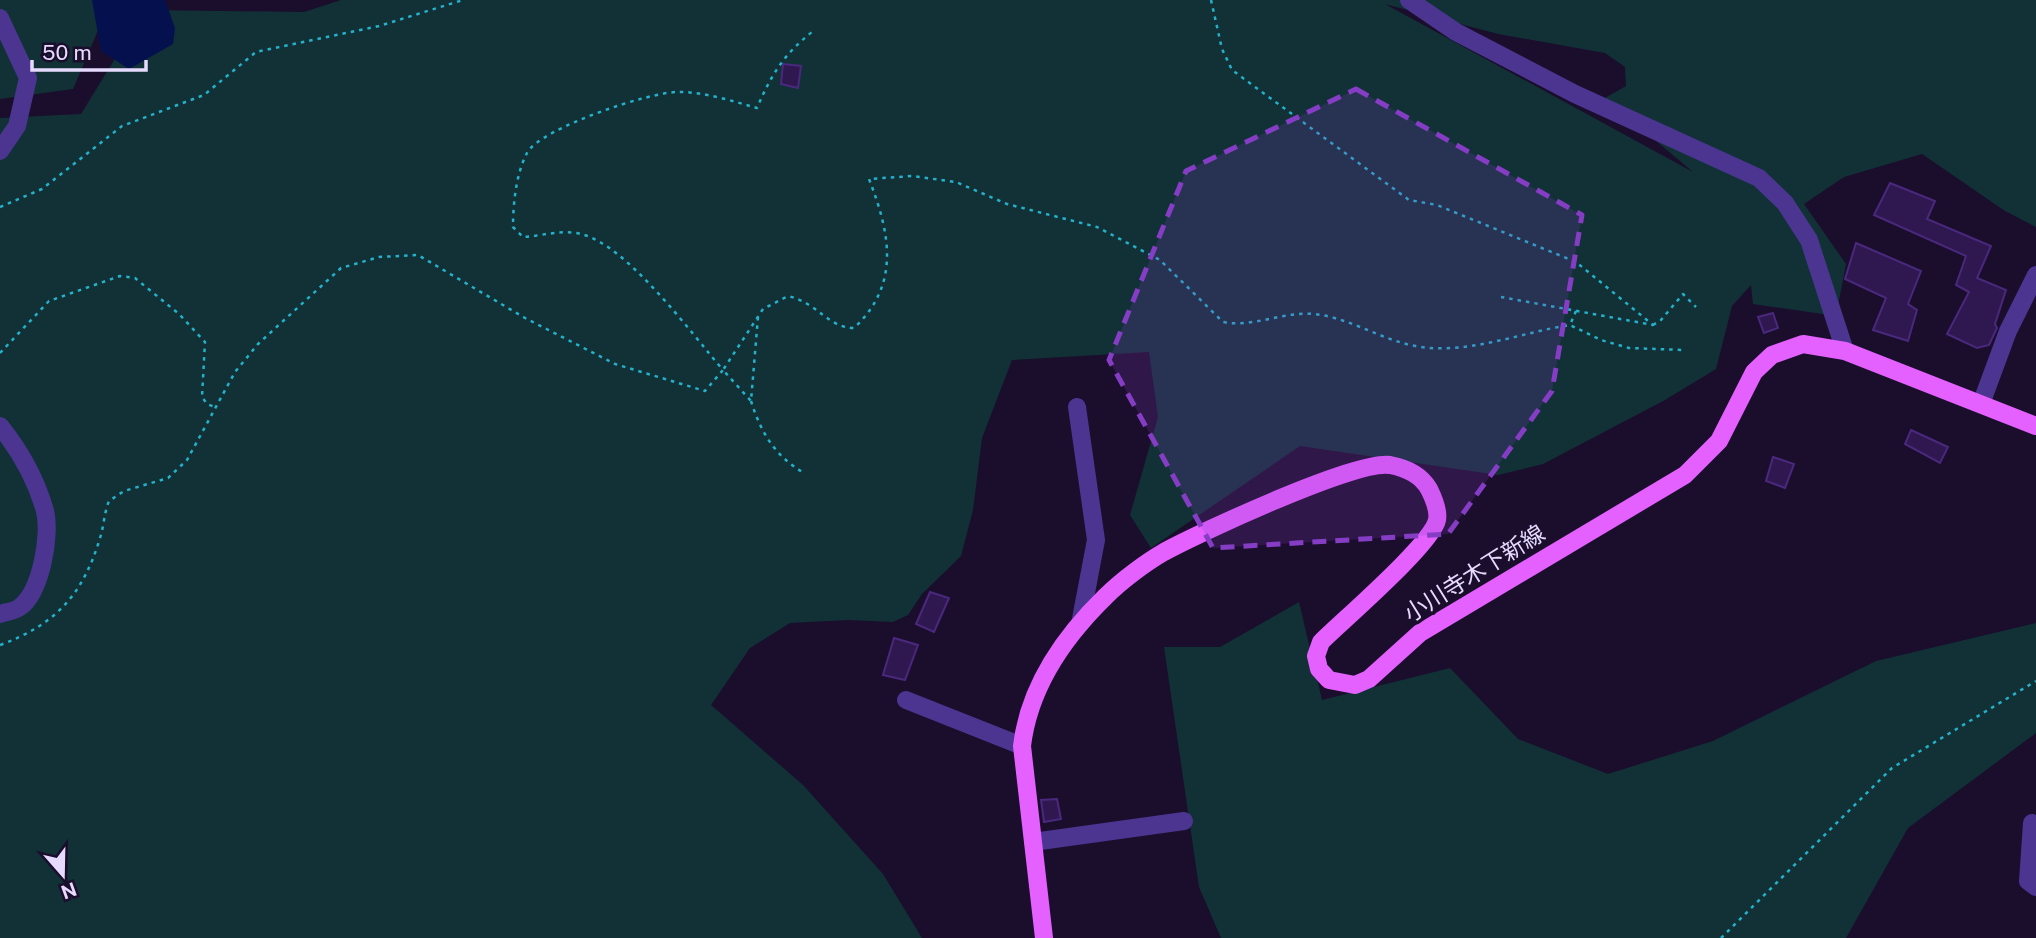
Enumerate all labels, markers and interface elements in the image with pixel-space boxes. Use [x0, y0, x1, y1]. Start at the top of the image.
scale bar [32, 28, 145, 72]
text: 50 m [42, 40, 92, 65]
street label: 小川寺木下新線 [1399, 519, 1549, 627]
north arrow [28, 840, 98, 910]
text: N [58, 878, 80, 904]

